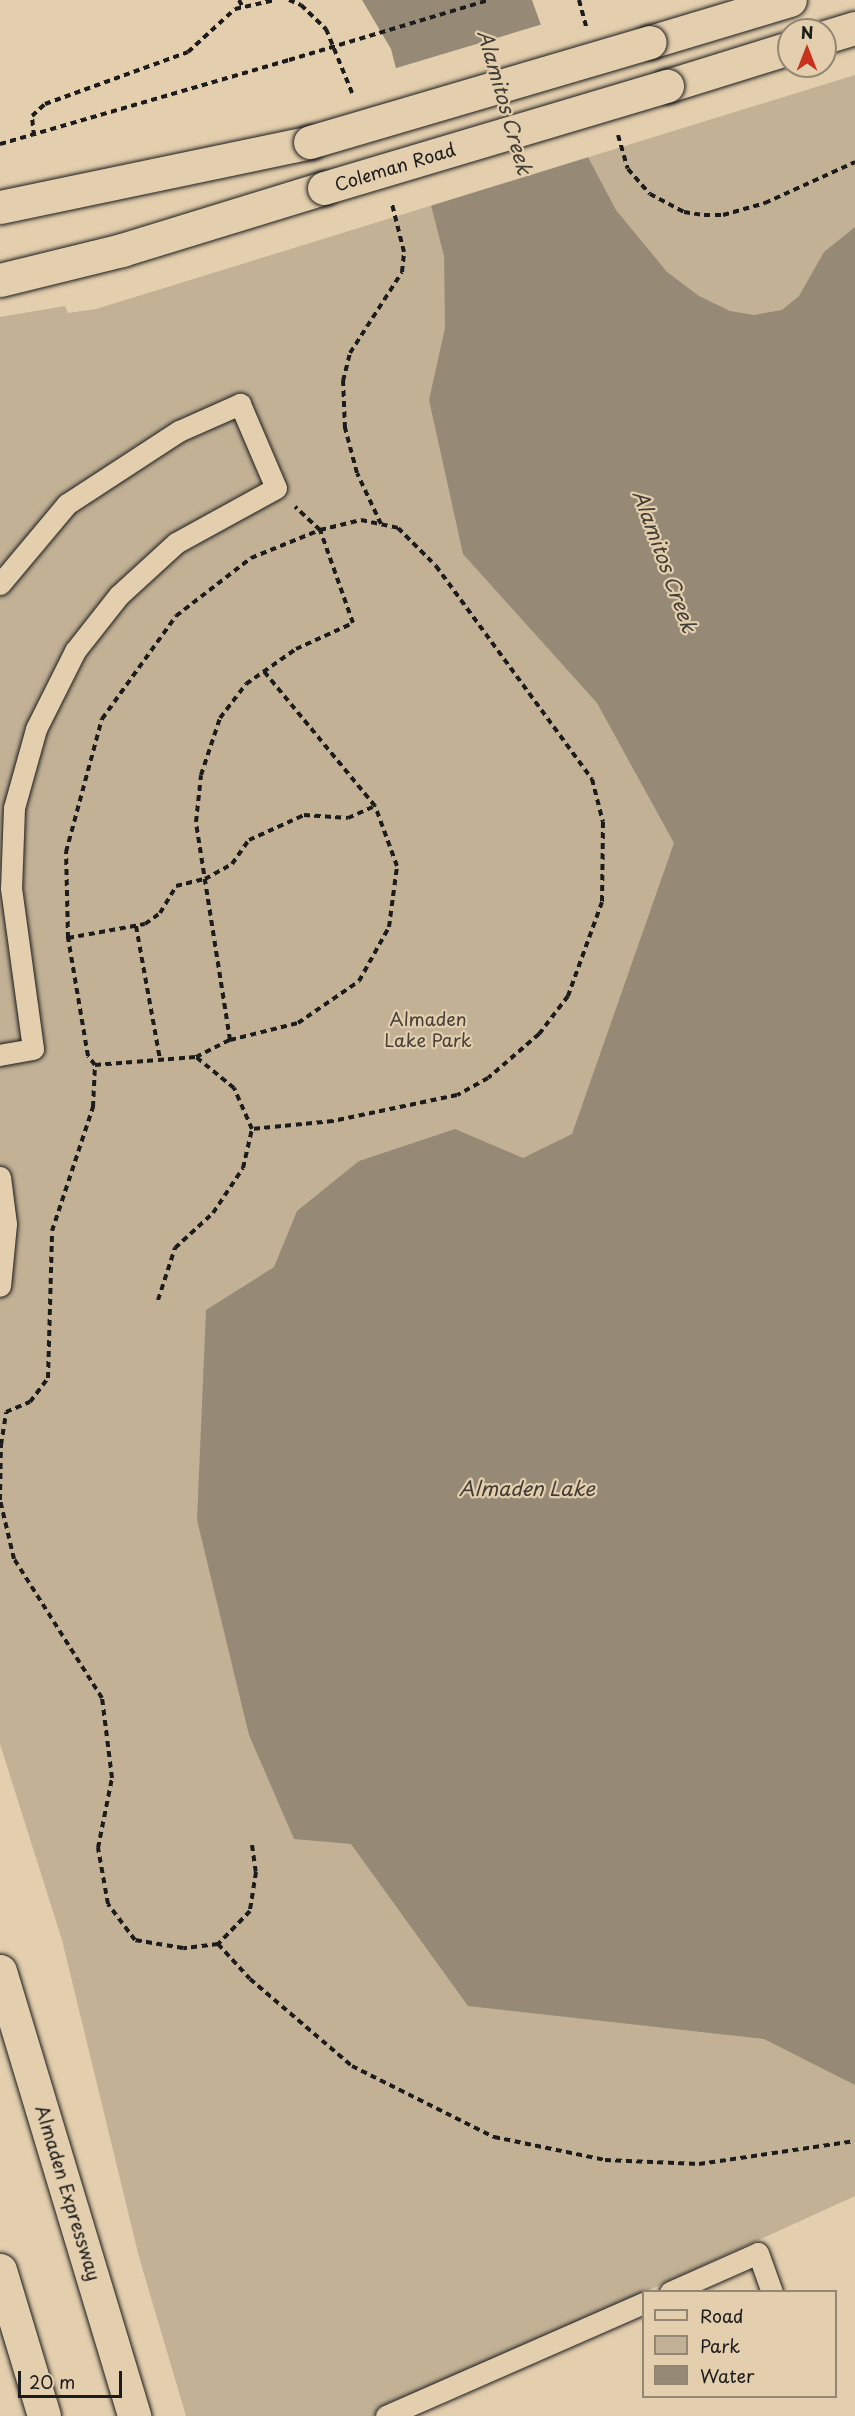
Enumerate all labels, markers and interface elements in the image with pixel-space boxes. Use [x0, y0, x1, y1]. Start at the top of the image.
north arrow [777, 18, 837, 78]
text: N [801, 20, 813, 44]
water label: Alamitos Creek [473, 26, 537, 178]
street label: Coleman Road [332, 138, 458, 196]
water label: Alamitos Creek [628, 486, 702, 636]
park label: Almaden Lake Park [384, 1009, 472, 1052]
water label: Almaden Lake [458, 1476, 596, 1500]
street label: Almaden Expressway [31, 2102, 105, 2284]
legend [642, 2290, 837, 2398]
text: Road [700, 2302, 744, 2329]
text: Park [700, 2332, 740, 2359]
scale bar [21, 2359, 124, 2397]
text: Water [700, 2362, 754, 2389]
text: 20 m [29, 2368, 75, 2395]

